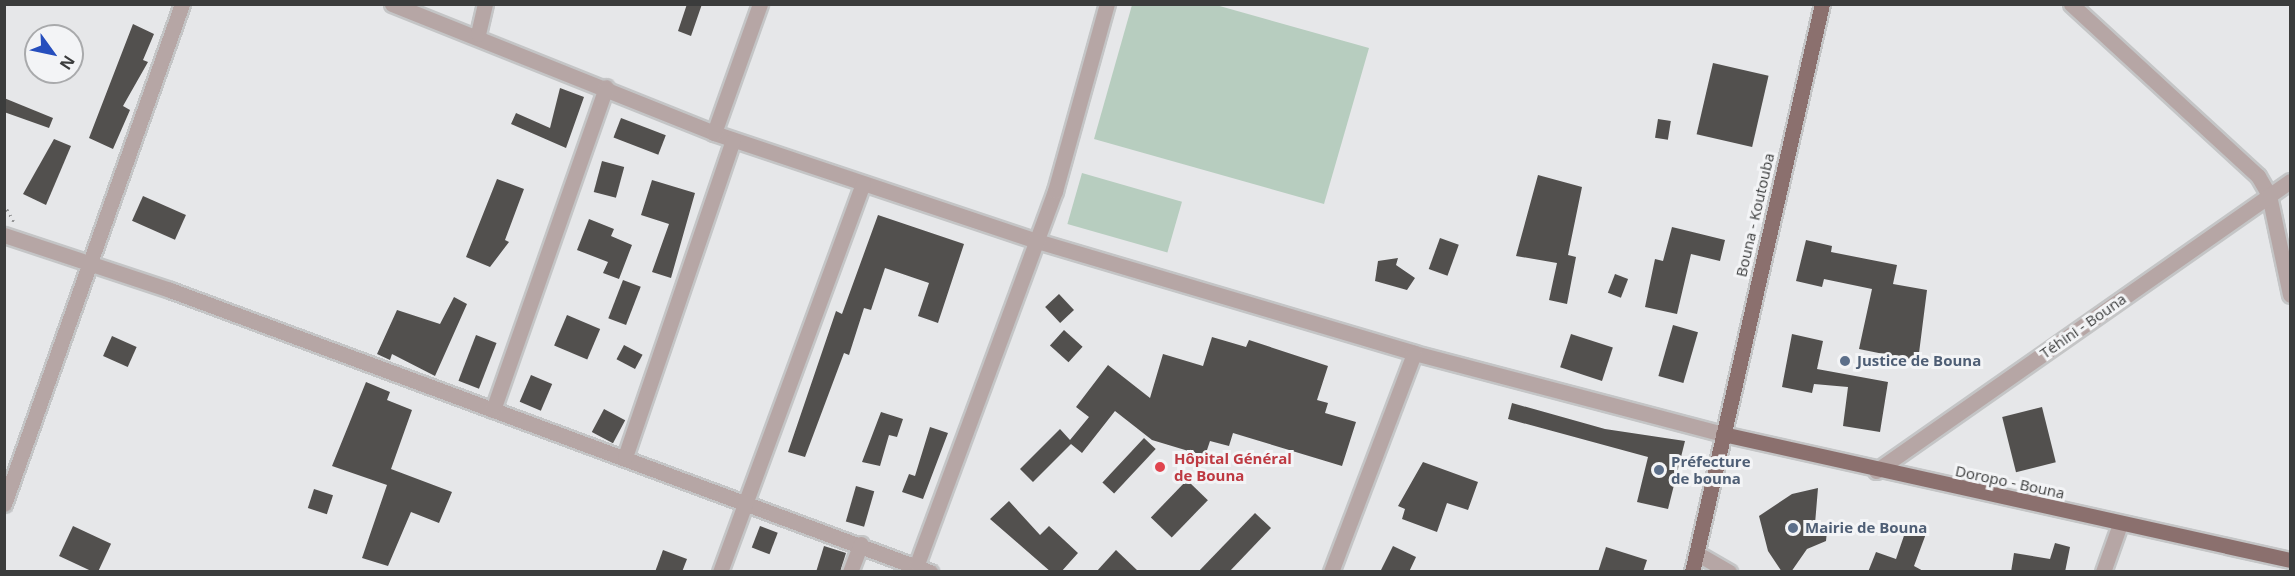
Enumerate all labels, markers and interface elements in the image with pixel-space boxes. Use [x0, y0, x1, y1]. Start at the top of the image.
north arrow [24, 24, 84, 84]
text: N [55, 51, 80, 74]
street label: Bouna - Koutouba [1732, 151, 1778, 279]
street label: Téhini - Bouna [2037, 290, 2129, 362]
place label: Justice de Bouna [1857, 352, 1981, 370]
marker: Justice de Bouna [1838, 354, 1852, 368]
place label: Hôpital Général de Bouna [1174, 449, 1292, 484]
place label: Préfecture de bouna [1671, 452, 1751, 487]
marker: Hôpital Général de Bouna [1151, 458, 1169, 476]
street label: Doropo - Bouna [1954, 462, 2066, 502]
marker: Préfecture de bouna [1652, 463, 1666, 477]
place label: Mairie de Bouna [1805, 519, 1927, 537]
marker: Mairie de Bouna [1786, 521, 1800, 535]

